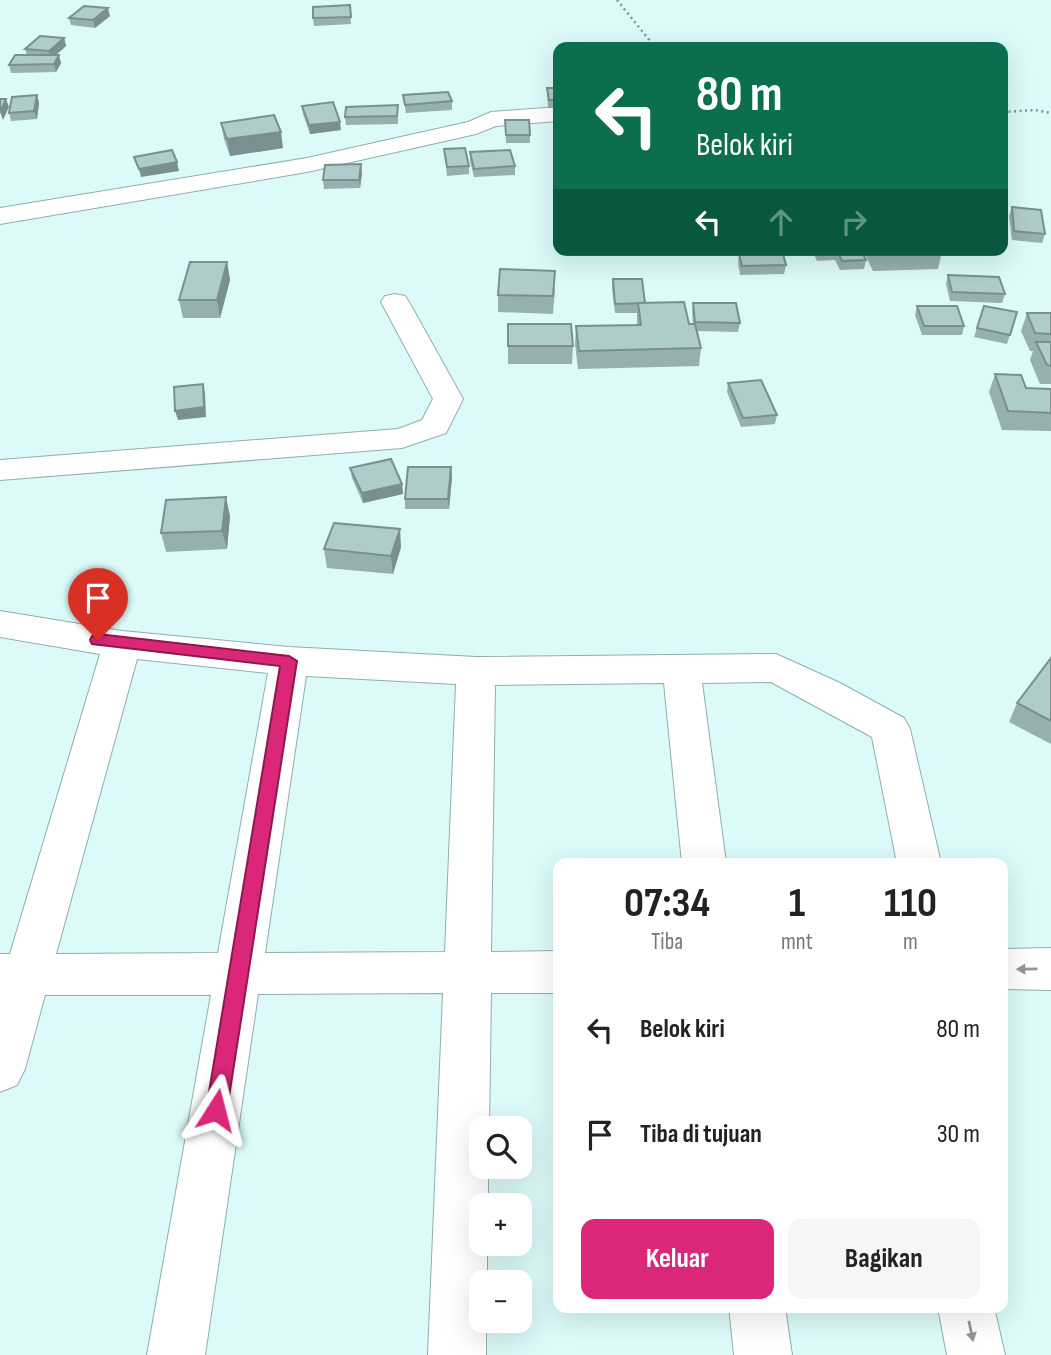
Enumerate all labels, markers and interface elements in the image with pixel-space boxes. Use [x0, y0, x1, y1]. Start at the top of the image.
text: 80 m [696, 66, 783, 125]
icon: left [581, 70, 672, 161]
text: Belok kiri [696, 126, 793, 165]
icon: left [689, 203, 727, 241]
icon: ahead [762, 203, 800, 241]
icon: right [835, 203, 873, 241]
pin [68, 568, 128, 640]
icon: arrive [79, 579, 117, 617]
text: 07:34 [624, 878, 710, 929]
text: 1 [789, 878, 805, 929]
text: 110 [884, 878, 937, 929]
text: Tiba [651, 928, 683, 956]
text: mnt [781, 928, 813, 956]
text: m [903, 928, 918, 956]
one-way arrow [1016, 963, 1038, 975]
icon: left [581, 1011, 619, 1049]
text: Belok kiri [640, 1014, 725, 1045]
text: 80 m [936, 1014, 980, 1045]
position arrow [179, 1073, 253, 1147]
map controls [469, 1116, 532, 1333]
button: search [469, 1116, 532, 1179]
icon: arrive [581, 1116, 619, 1154]
text: Tiba di tujuan [640, 1119, 762, 1150]
text: 30 m [937, 1119, 980, 1150]
button: + [469, 1193, 532, 1256]
button: Keluar [581, 1219, 774, 1299]
button: Bagikan [788, 1219, 980, 1299]
button: − [469, 1270, 532, 1333]
one-way arrow [966, 1320, 977, 1342]

